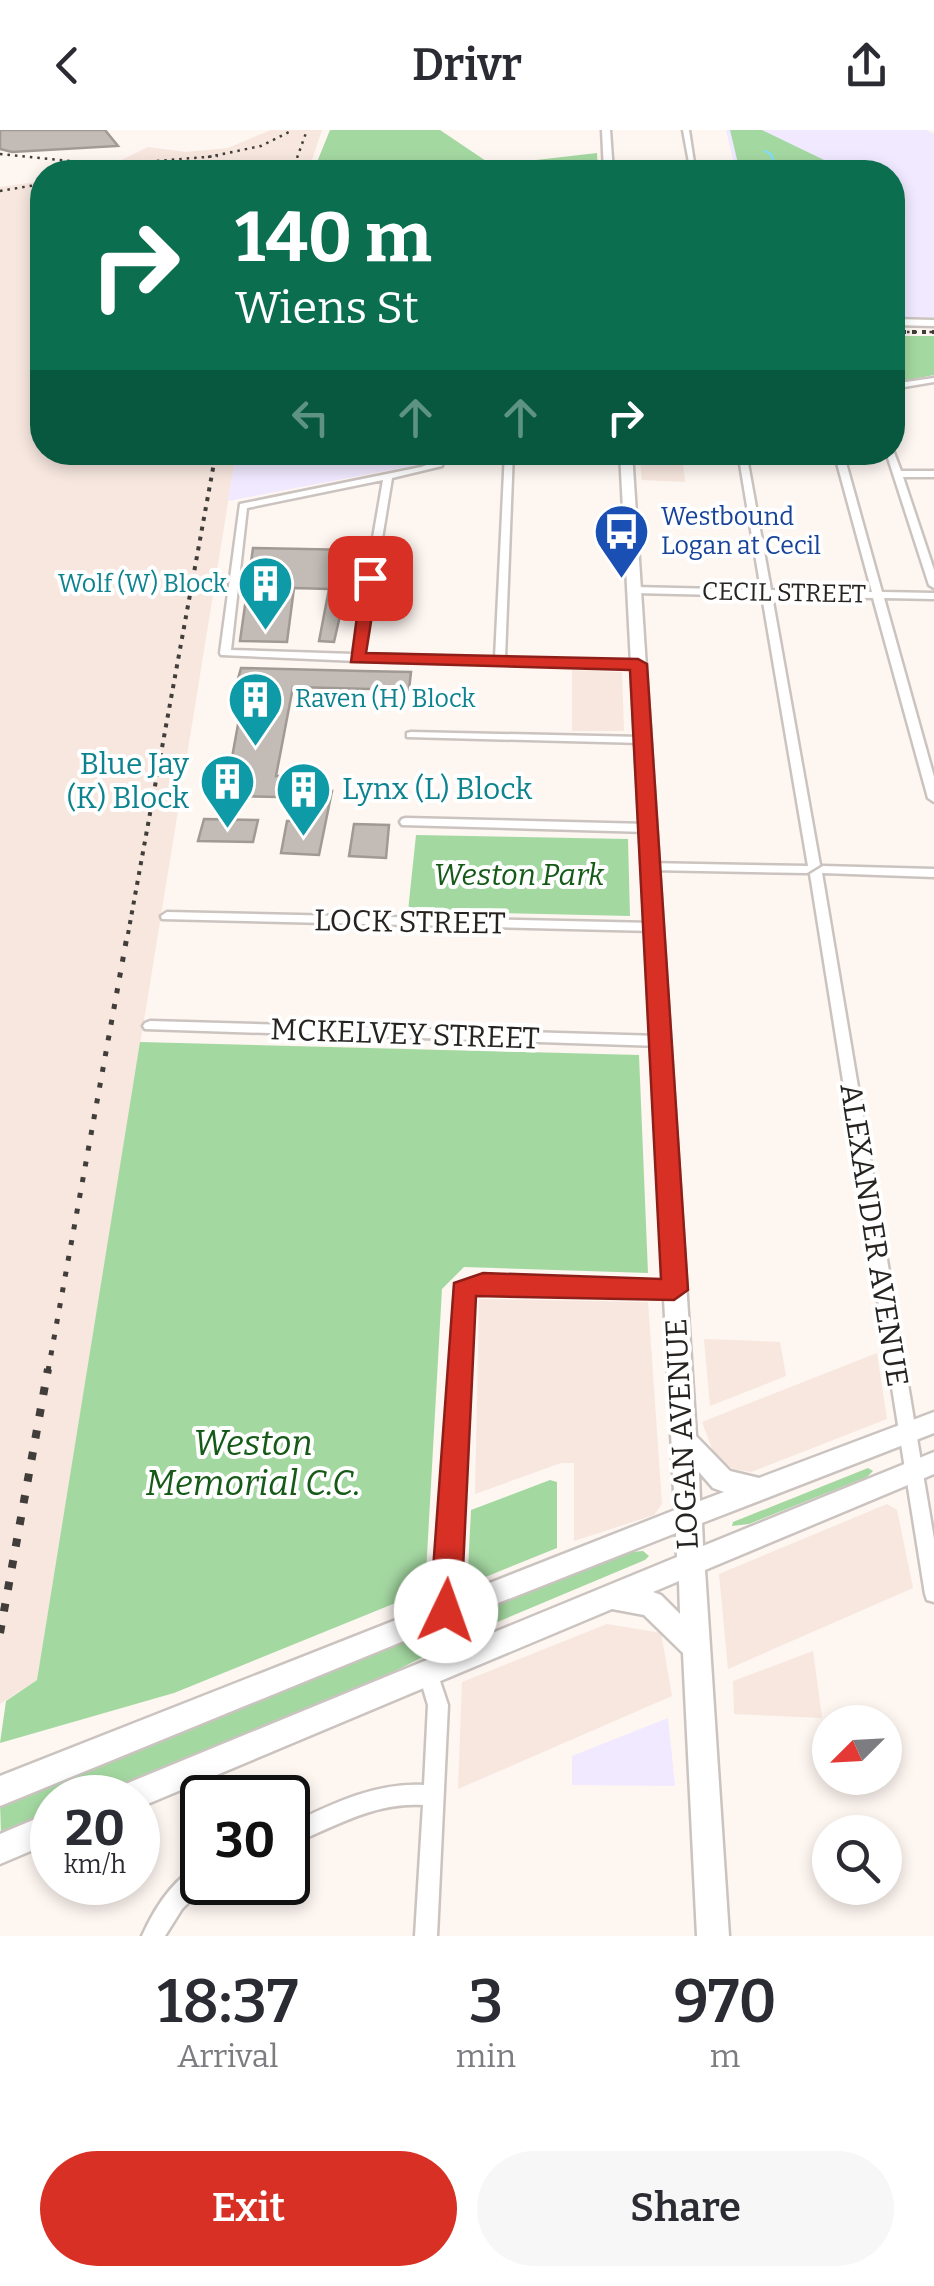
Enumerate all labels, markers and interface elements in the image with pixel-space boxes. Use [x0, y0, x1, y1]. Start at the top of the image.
icon: back [40, 38, 95, 93]
text: Drivr [412, 38, 522, 92]
icon: share [839, 38, 894, 93]
text: 140 m [235, 196, 432, 280]
icon: right [70, 200, 200, 330]
text: Wiens St [235, 281, 419, 335]
icon: left [283, 390, 338, 445]
icon: ahead [388, 390, 443, 445]
icon: ahead [493, 390, 548, 445]
icon: right [598, 390, 653, 445]
bus stop icon: Westbound Logan at Cecil [592, 501, 652, 580]
place label: Westbound Logan at Cecil [661, 502, 821, 561]
pin [328, 536, 413, 621]
icon: arrive [343, 551, 398, 606]
building icon: Wolf (W) Block [236, 554, 296, 633]
place label: Wolf (W) Block [58, 569, 228, 599]
street label: CECIL STREET [702, 577, 866, 609]
building icon: Raven (H) Block [226, 669, 286, 748]
place label: Raven (H) Block [295, 684, 476, 714]
place label: Blue Jay (K) Block [67, 746, 189, 816]
building icon: Blue Jay (K) Block [198, 751, 258, 830]
building icon: Lynx (L) Block [273, 759, 333, 838]
place label: Lynx (L) Block [342, 771, 532, 807]
park label: Weston Park [434, 857, 605, 893]
street label: LOCK STREET [314, 902, 506, 942]
street label: MCKELVEY STREET [270, 1011, 540, 1057]
street label: ALEXANDER AVENUE [832, 1081, 916, 1389]
street label: LOGAN AVENUE [658, 1318, 706, 1550]
park label: Weston Memorial C.C. [145, 1422, 361, 1504]
position arrow [394, 1559, 498, 1663]
north arrow [812, 1705, 902, 1795]
map controls [812, 1705, 902, 1905]
speed limit sign: 30 [180, 1775, 310, 1905]
text: 20 [65, 1798, 125, 1858]
button: search [812, 1815, 902, 1905]
text: km/h [64, 1850, 126, 1880]
text: 18:37 [157, 1966, 298, 2038]
text: 3 [469, 1966, 503, 2038]
text: 970 [673, 1966, 777, 2038]
text: Arrival [177, 2037, 279, 2075]
text: min [456, 2037, 516, 2075]
text: m [710, 2037, 740, 2075]
button: Exit [40, 2151, 457, 2266]
button: Share [477, 2151, 894, 2266]

